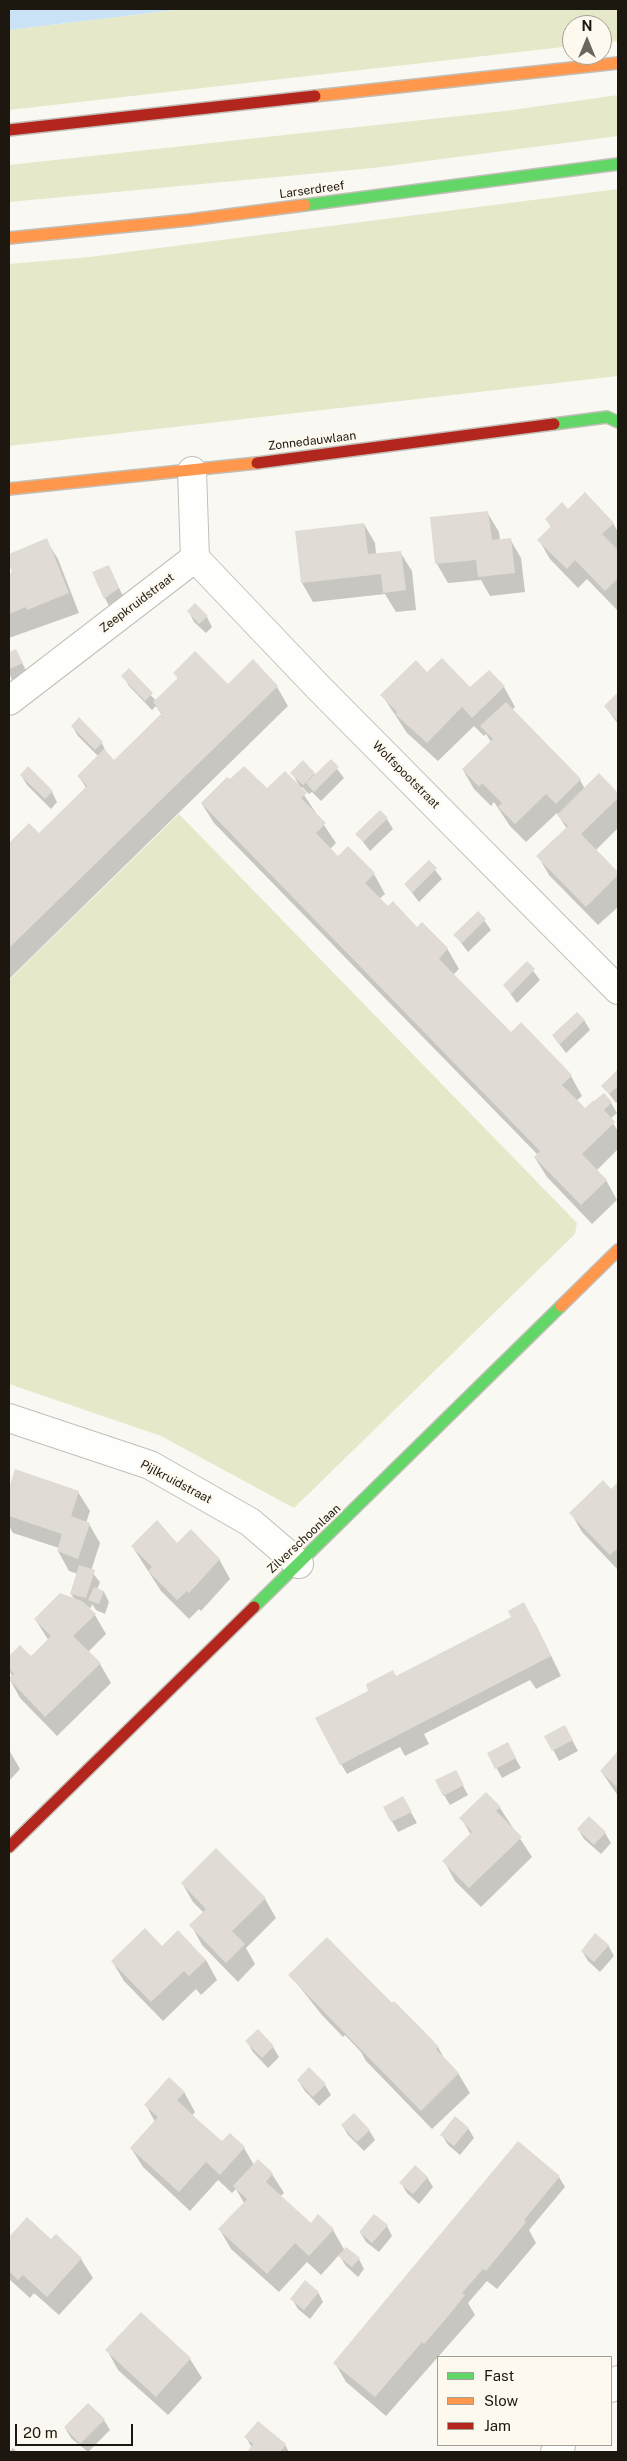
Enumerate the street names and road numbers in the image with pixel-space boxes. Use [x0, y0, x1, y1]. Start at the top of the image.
street label: Larserdreef [279, 178, 345, 202]
street label: Zonnedauwlaan [267, 428, 357, 454]
street label: Zeepkruidstraat [97, 570, 177, 636]
street label: Wolfspootstraat [369, 738, 443, 812]
street label: Pijlkruidstraat [138, 1457, 214, 1507]
street label: Zilverschoonlaan [264, 1501, 344, 1577]

